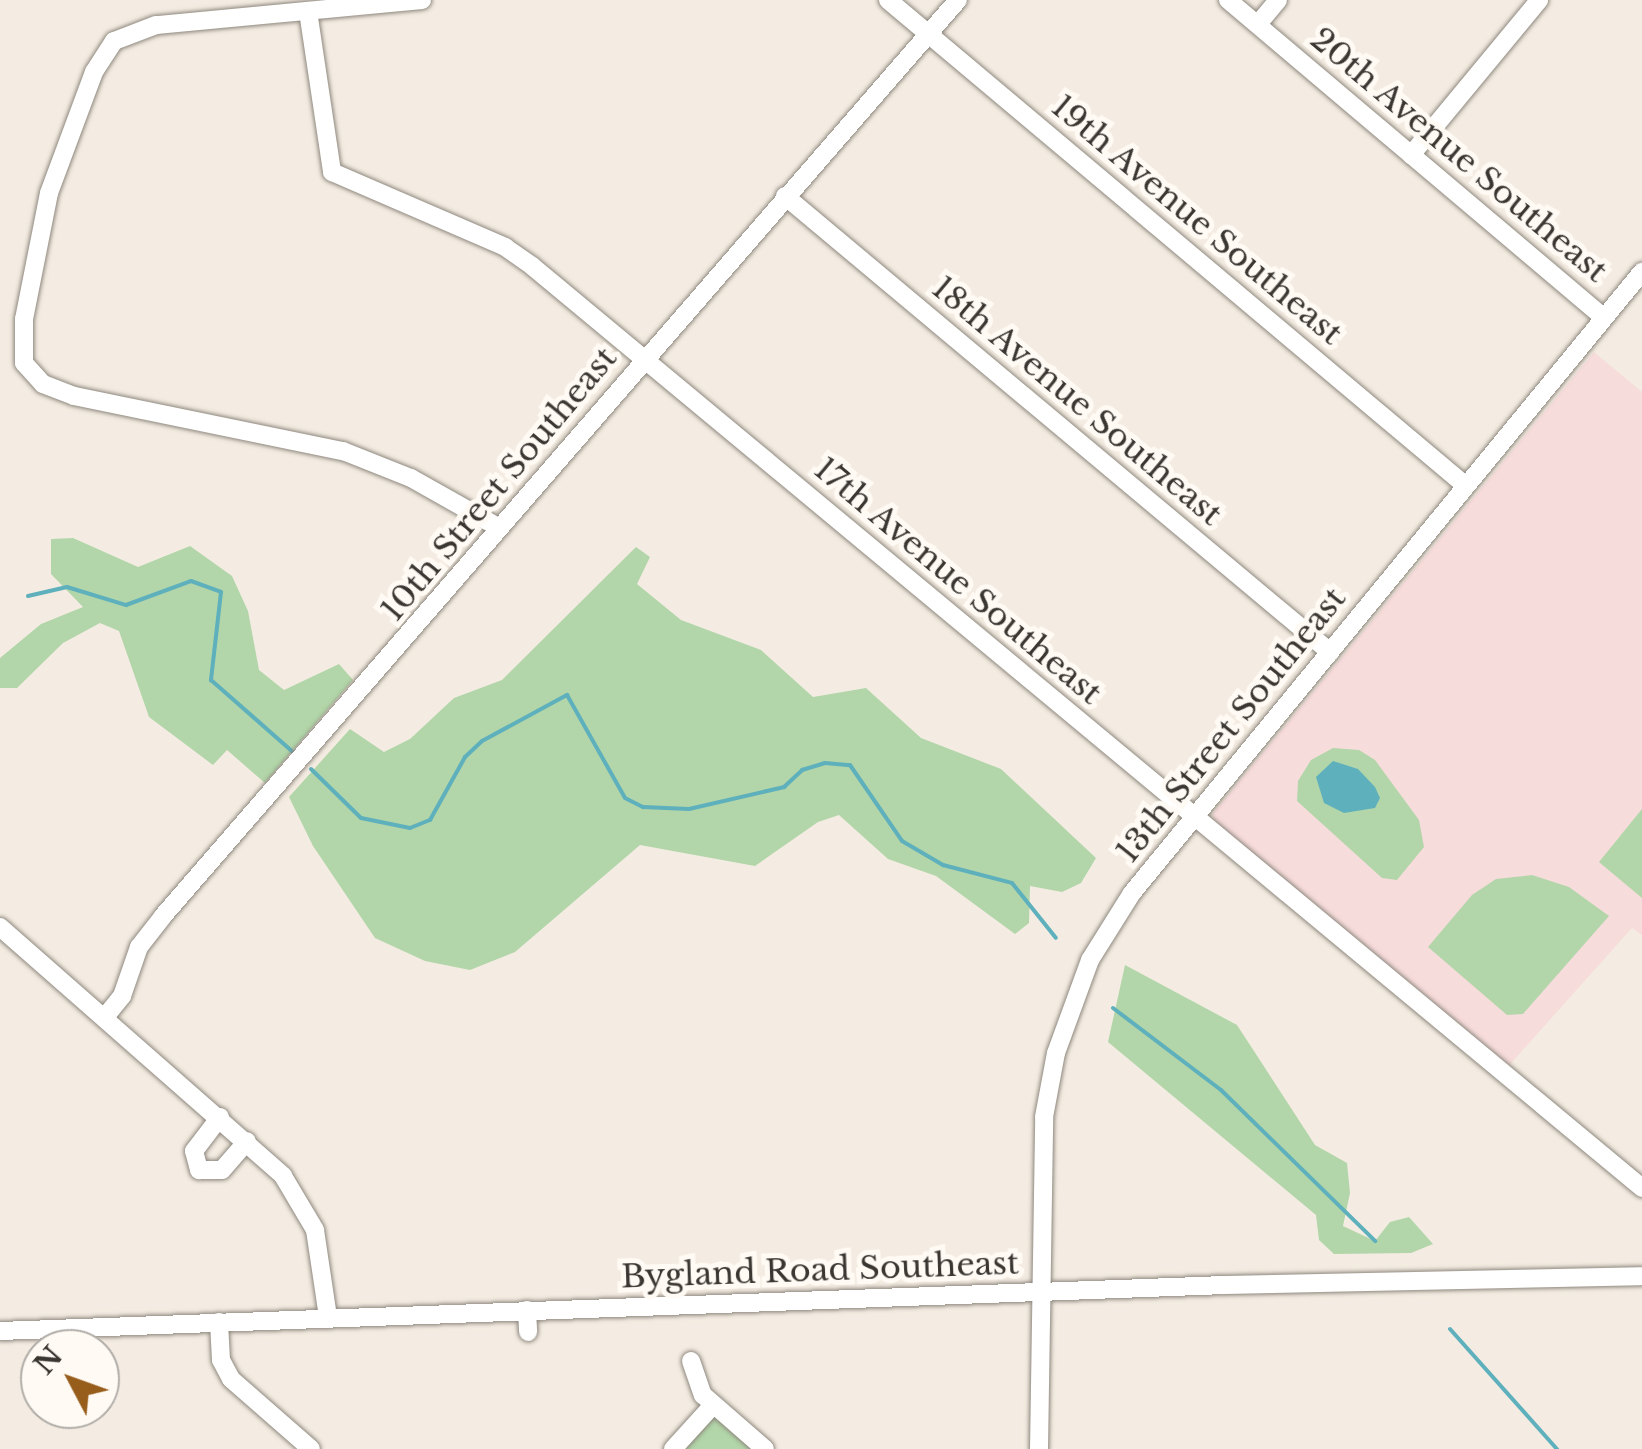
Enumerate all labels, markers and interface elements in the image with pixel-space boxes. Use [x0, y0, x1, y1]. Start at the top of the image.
street label: 20th Avenue Southeast [1302, 19, 1616, 291]
street label: 19th Avenue Southeast [1043, 87, 1351, 353]
street label: 18th Avenue Southeast [924, 268, 1230, 534]
street label: 10th Street Southeast [373, 339, 625, 629]
street label: 17th Avenue Southeast [806, 449, 1110, 713]
street label: 13th Street Southeast [1108, 580, 1354, 870]
street label: Bygland Road Southeast [620, 1244, 1020, 1296]
north arrow [20, 1329, 120, 1429]
text: N [27, 1339, 70, 1382]

